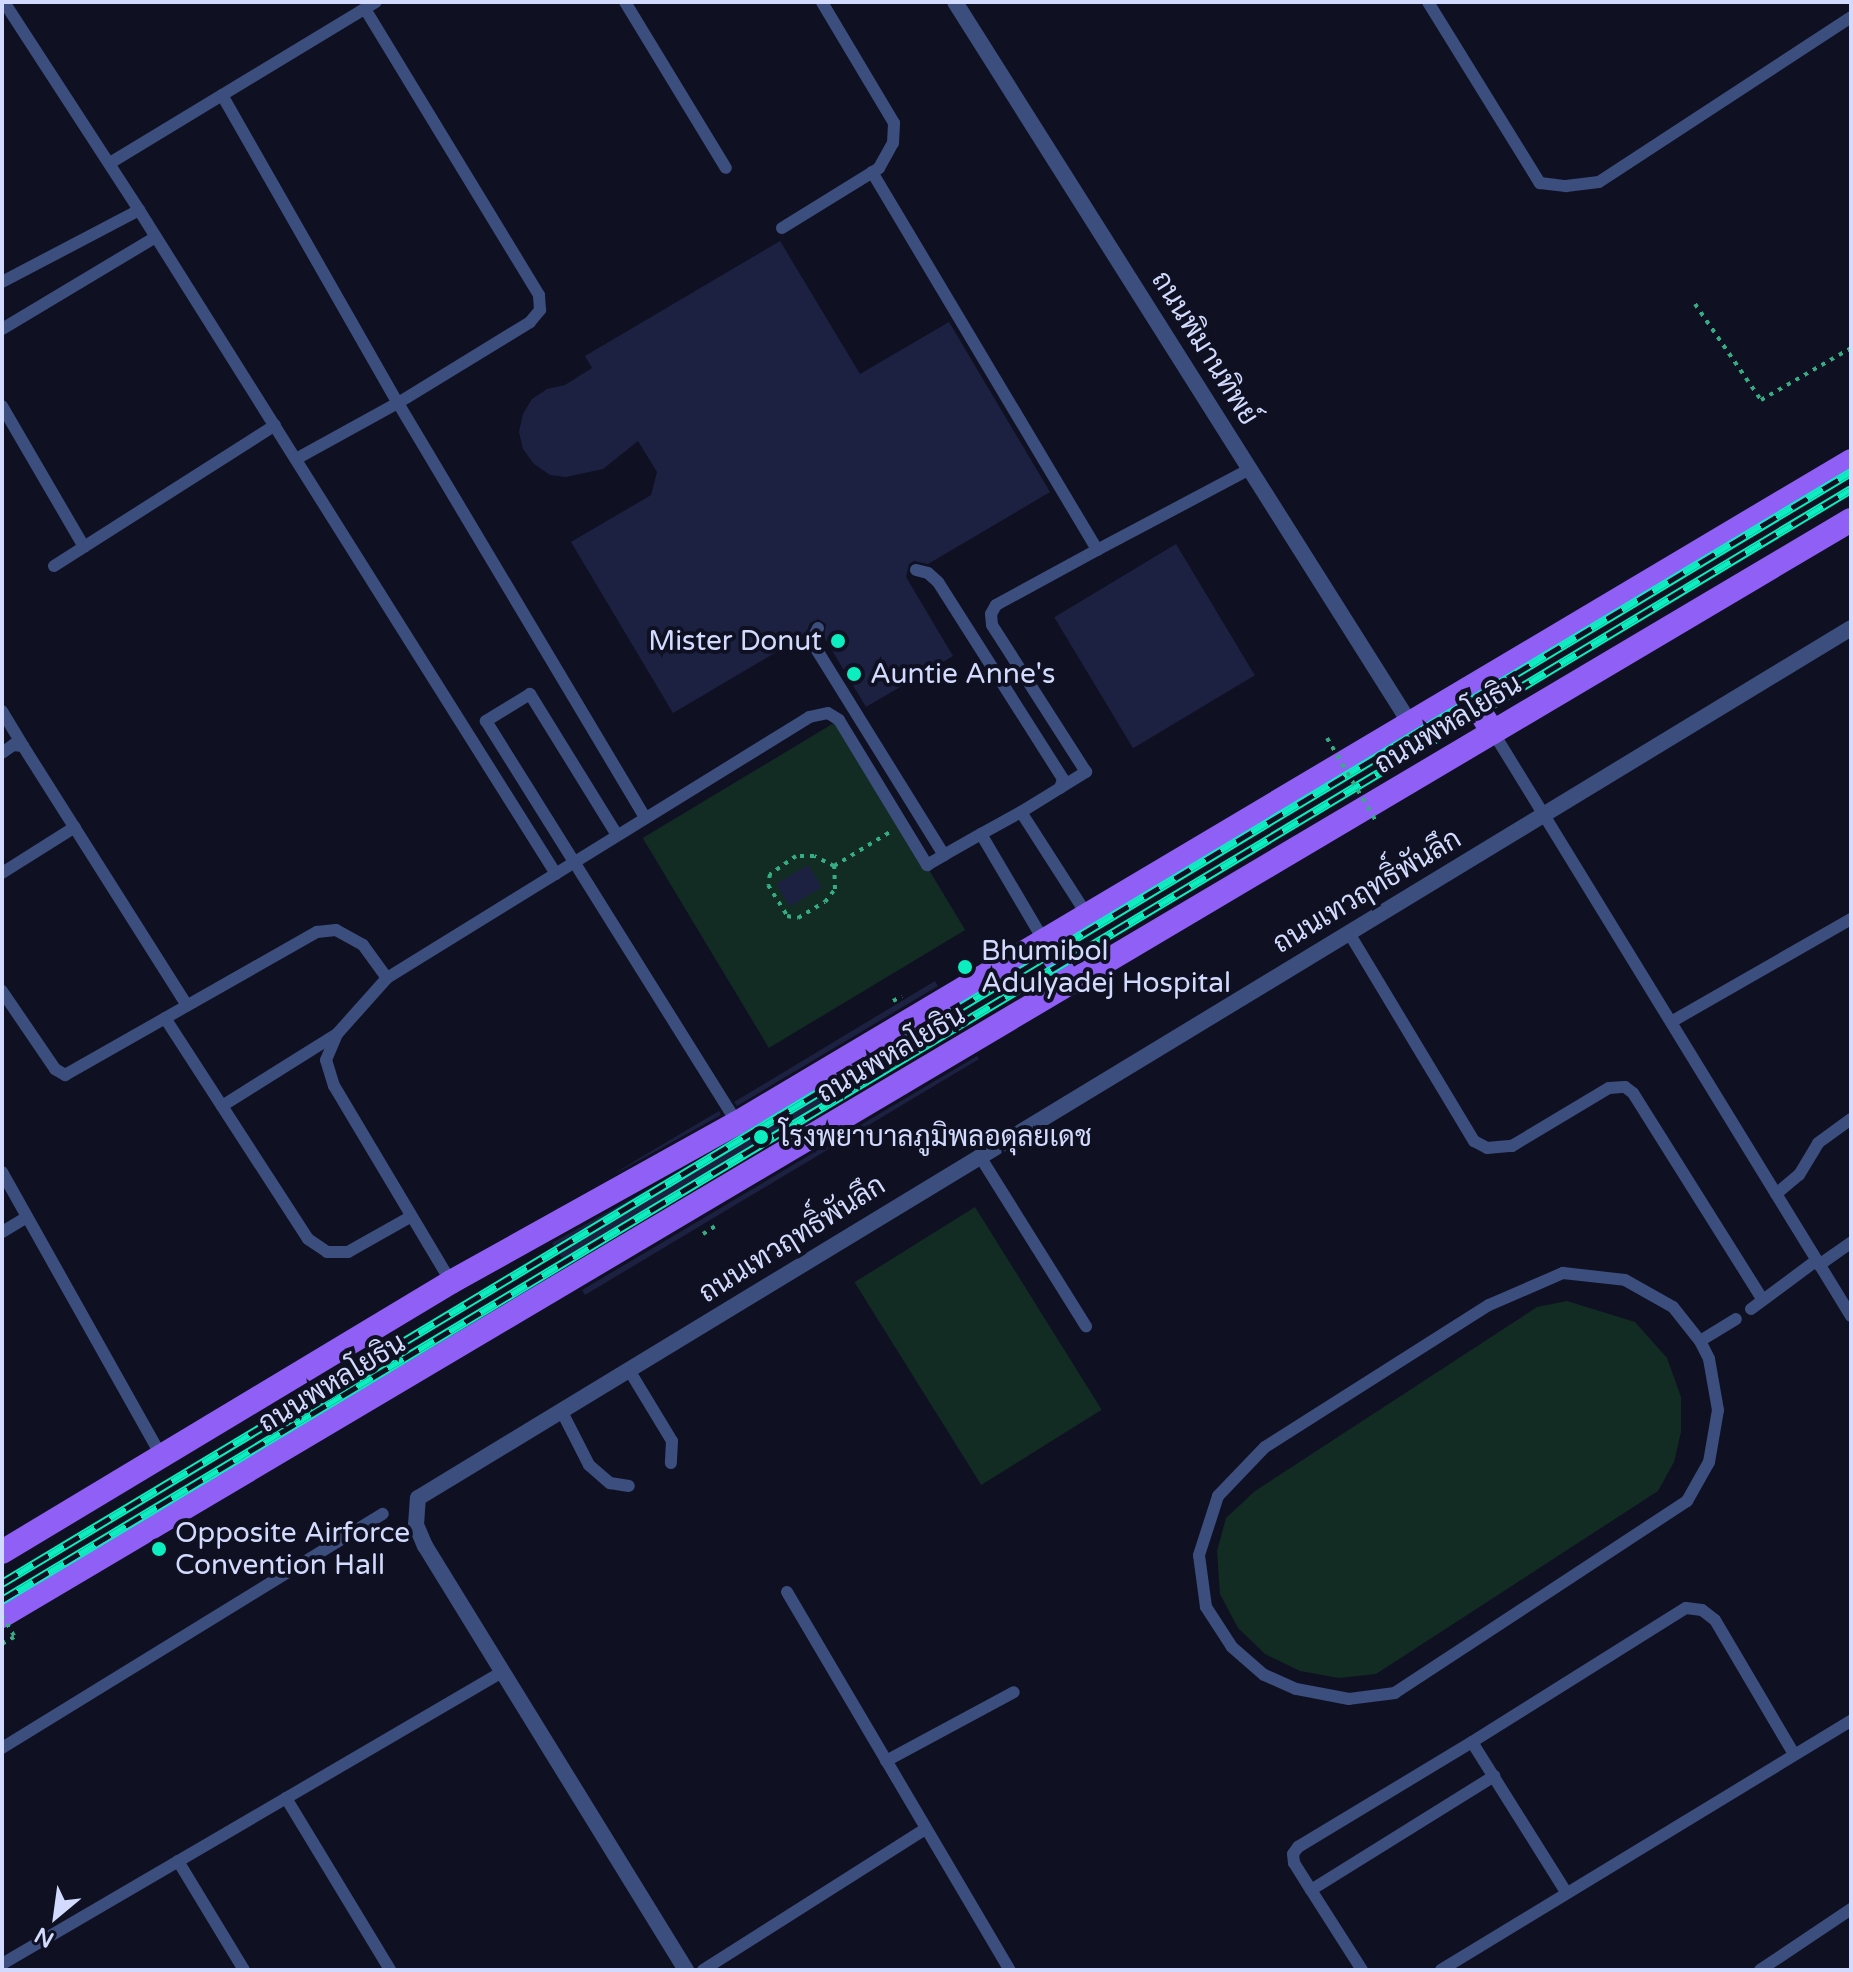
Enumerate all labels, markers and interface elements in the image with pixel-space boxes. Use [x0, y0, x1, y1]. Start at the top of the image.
street label: ถนนพิมานทิพย์ [1144, 265, 1266, 431]
place label: Mister Donut [648, 624, 822, 658]
marker: Mister Donut [829, 632, 847, 650]
place label: Auntie Anne's [870, 657, 1055, 691]
marker: Auntie Anne's [845, 665, 863, 683]
street label: ถนนพหลโยธิน [1368, 667, 1528, 781]
street label: ถนนเทวฤทธิ์พันลึก [1267, 822, 1467, 960]
place label: Bhumibol Adulyadej Hospital [981, 934, 1231, 1000]
marker: Bhumibol Adulyadej Hospital [956, 958, 974, 976]
street label: ถนนพหลโยธิน [811, 998, 971, 1110]
place label: โรงพยาบาลภูมิพลอดุลยเดช [779, 1120, 1092, 1154]
marker: โรงพยาบาลภูมิพลอดุลยเดช [750, 1126, 772, 1148]
street label: ถนนเทวฤทธิ์พันลึก [693, 1168, 891, 1310]
street label: ถนนพหลโยธิน [252, 1326, 412, 1440]
place label: Opposite Airforce Convention Hall [175, 1516, 410, 1582]
marker: Opposite Airforce Convention Hall [150, 1540, 168, 1558]
north arrow [16, 1876, 96, 1956]
text: N [30, 1921, 58, 1953]

